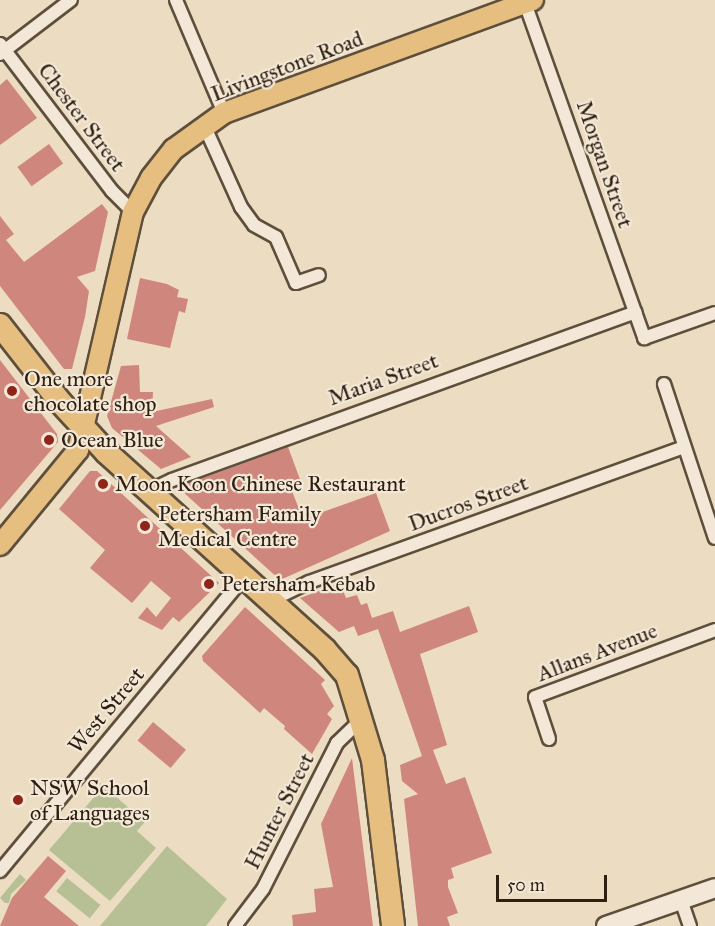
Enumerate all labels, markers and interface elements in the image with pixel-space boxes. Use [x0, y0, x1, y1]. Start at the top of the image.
street label: Livingstone Road [207, 25, 367, 107]
street label: Chester Street [33, 58, 131, 176]
street label: Morgan Street [571, 97, 639, 231]
street label: Maria Street [324, 347, 442, 411]
place label: One more chocolate shop [24, 365, 156, 416]
marker: One more chocolate shop [5, 384, 19, 398]
place label: Ocean Blue [61, 427, 163, 453]
marker: Ocean Blue [42, 433, 56, 447]
street label: Ducros Street [405, 469, 531, 537]
place label: Moon Koon Chinese Restaurant [115, 471, 406, 497]
marker: Moon Koon Chinese Restaurant [96, 477, 110, 491]
place label: Petersham Family Medical Centre [158, 500, 321, 552]
marker: Petersham Family Medical Centre [136, 517, 154, 535]
place label: Petersham Kebab [221, 571, 375, 597]
marker: Petersham Kebab [202, 577, 216, 591]
street label: Allans Avenue [533, 617, 661, 687]
street label: West Street [62, 662, 150, 758]
street label: Hunter Street [238, 748, 320, 874]
place label: NSW School of Languages [30, 774, 150, 825]
marker: NSW School of Languages [11, 793, 25, 807]
scale bar [499, 863, 610, 901]
text: 50 m [507, 874, 545, 896]

